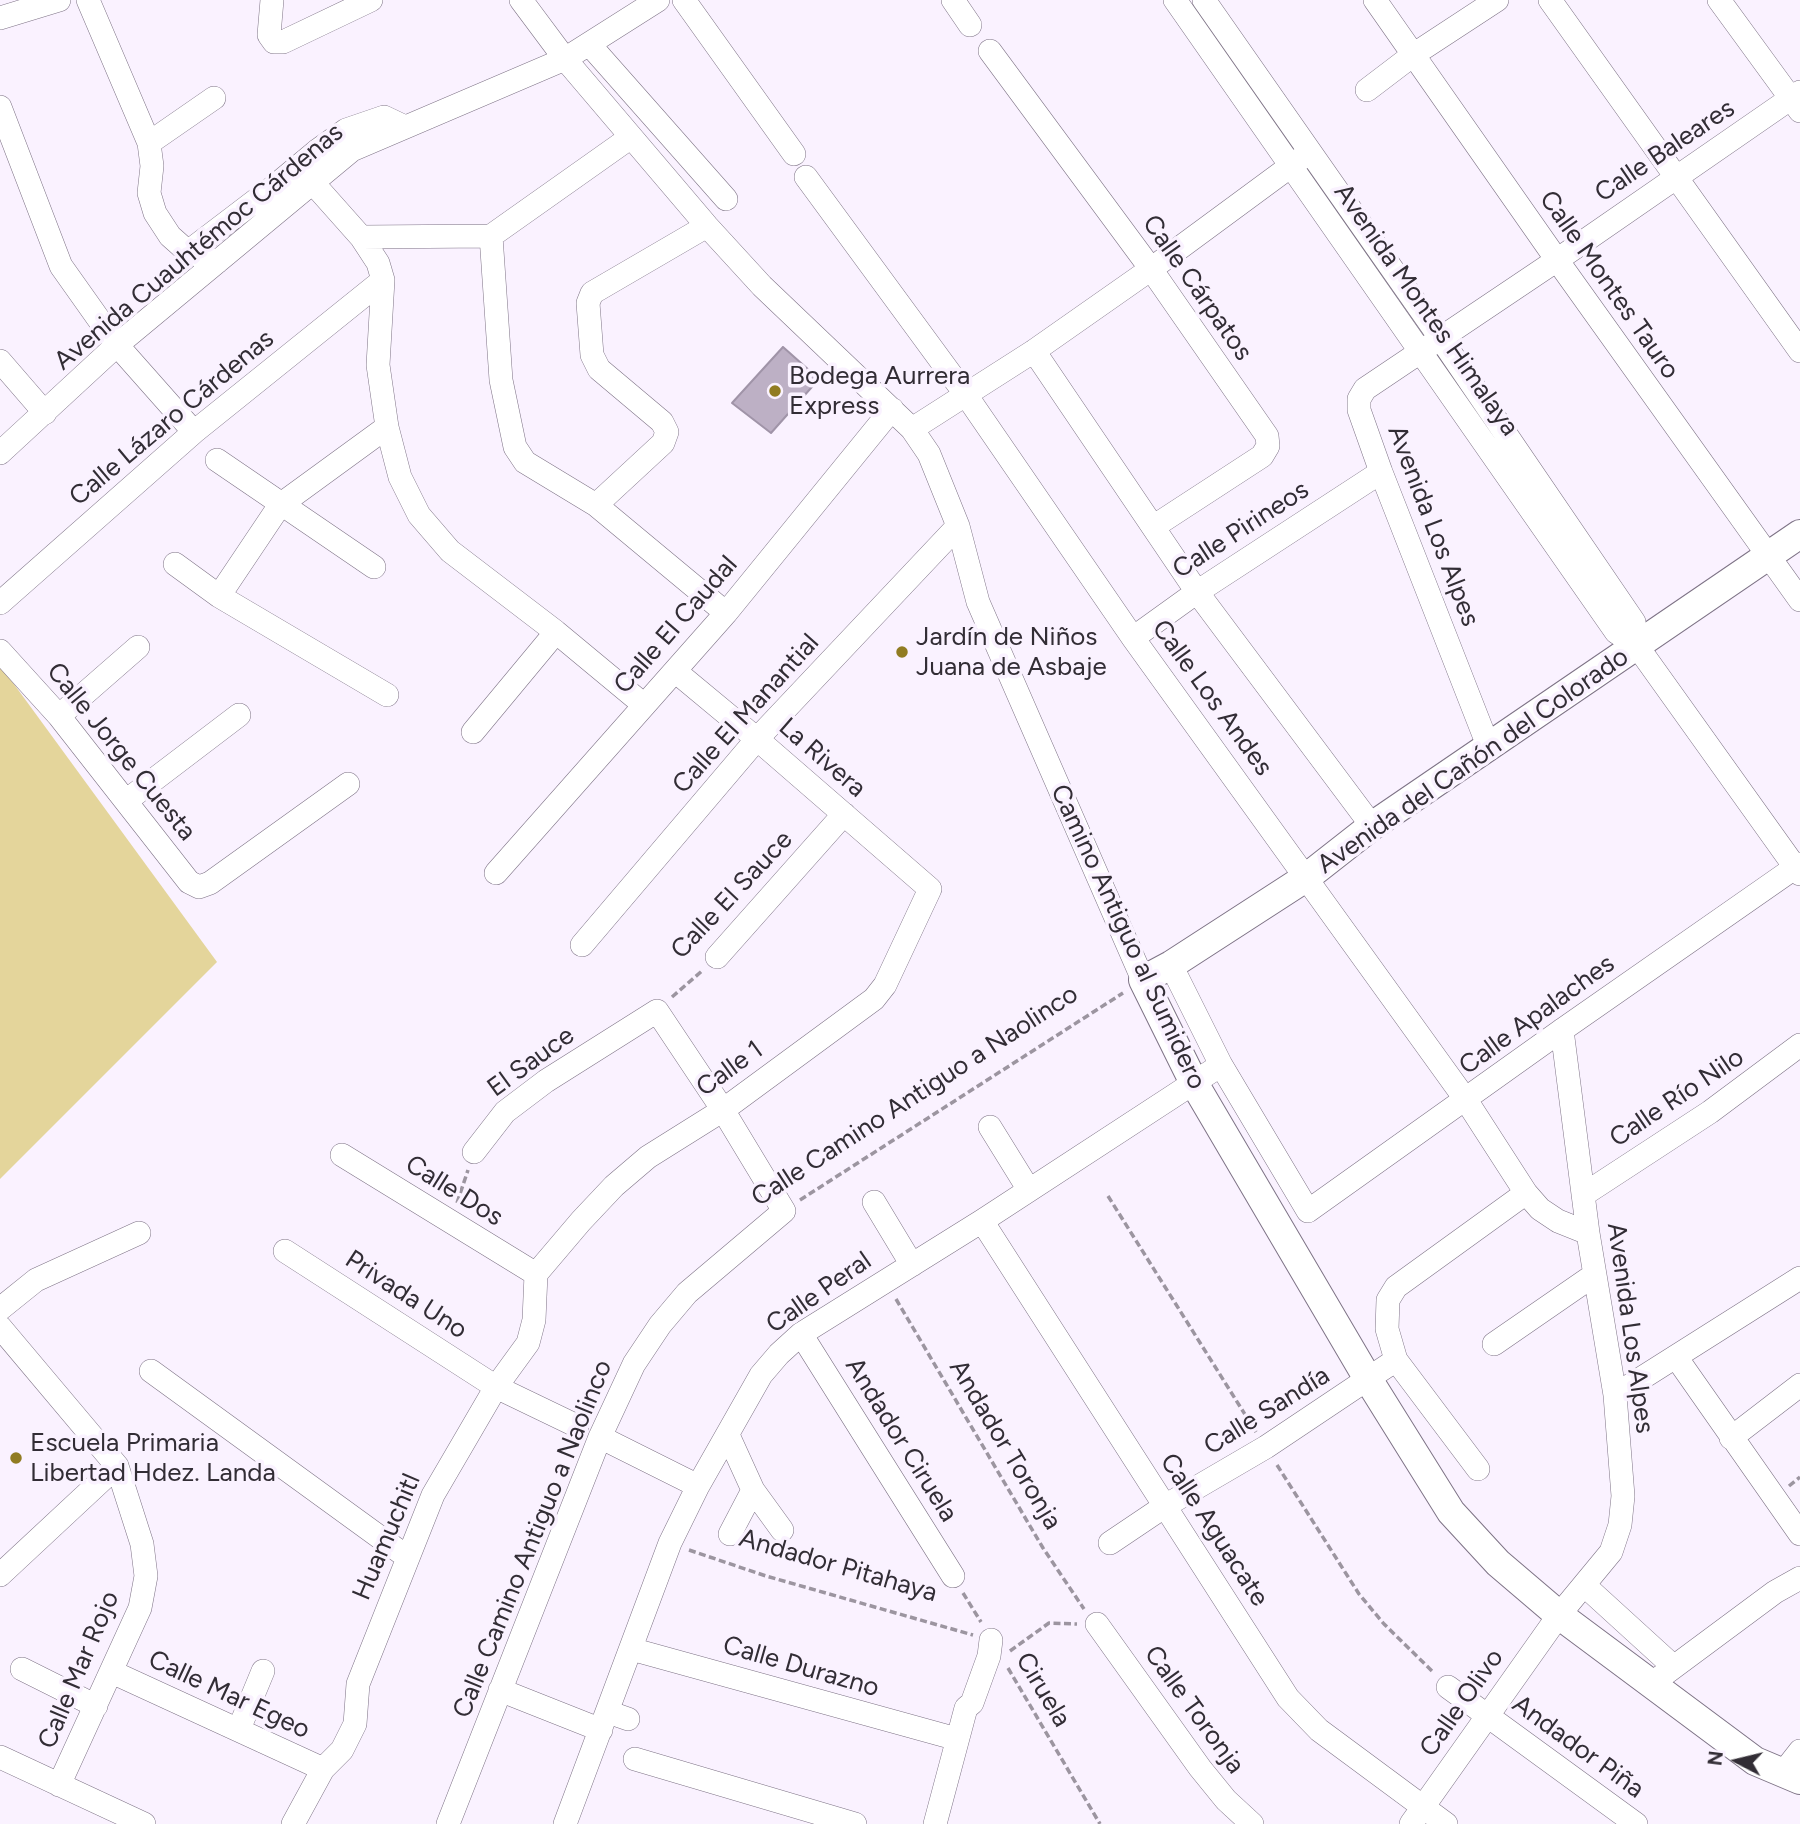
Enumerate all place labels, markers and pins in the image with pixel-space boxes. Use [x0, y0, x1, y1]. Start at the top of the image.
place label: Bodega Aurrera Express [789, 360, 970, 422]
marker: Bodega Aurrera Express [767, 383, 783, 399]
place label: Jardín de Niños Juana de Asbaje [916, 621, 1107, 682]
marker: Jardín de Niños Juana de Asbaje [894, 644, 910, 660]
place label: Escuela Primaria Libertad Hdez. Landa [30, 1427, 276, 1488]
marker: Escuela Primaria Libertad Hdez. Landa [8, 1450, 24, 1466]

